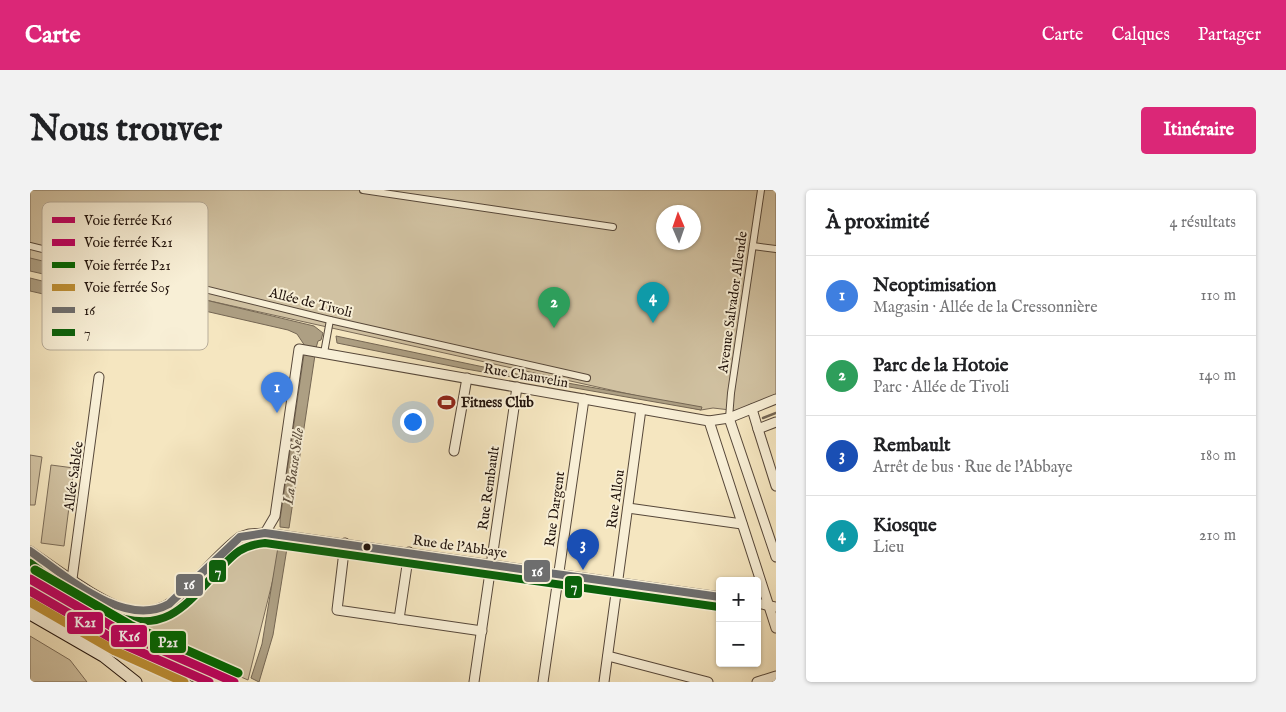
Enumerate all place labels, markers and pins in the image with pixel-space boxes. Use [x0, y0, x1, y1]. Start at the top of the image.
pin: 4 [637, 282, 669, 323]
pin: 2 [538, 287, 570, 328]
pin: 1 [261, 372, 293, 413]
sports icon: Fitness Club [437, 392, 457, 412]
place label: Fitness Club [461, 394, 534, 412]
pin: 3 [567, 529, 599, 570]
unlabelled marker [362, 542, 372, 552]

